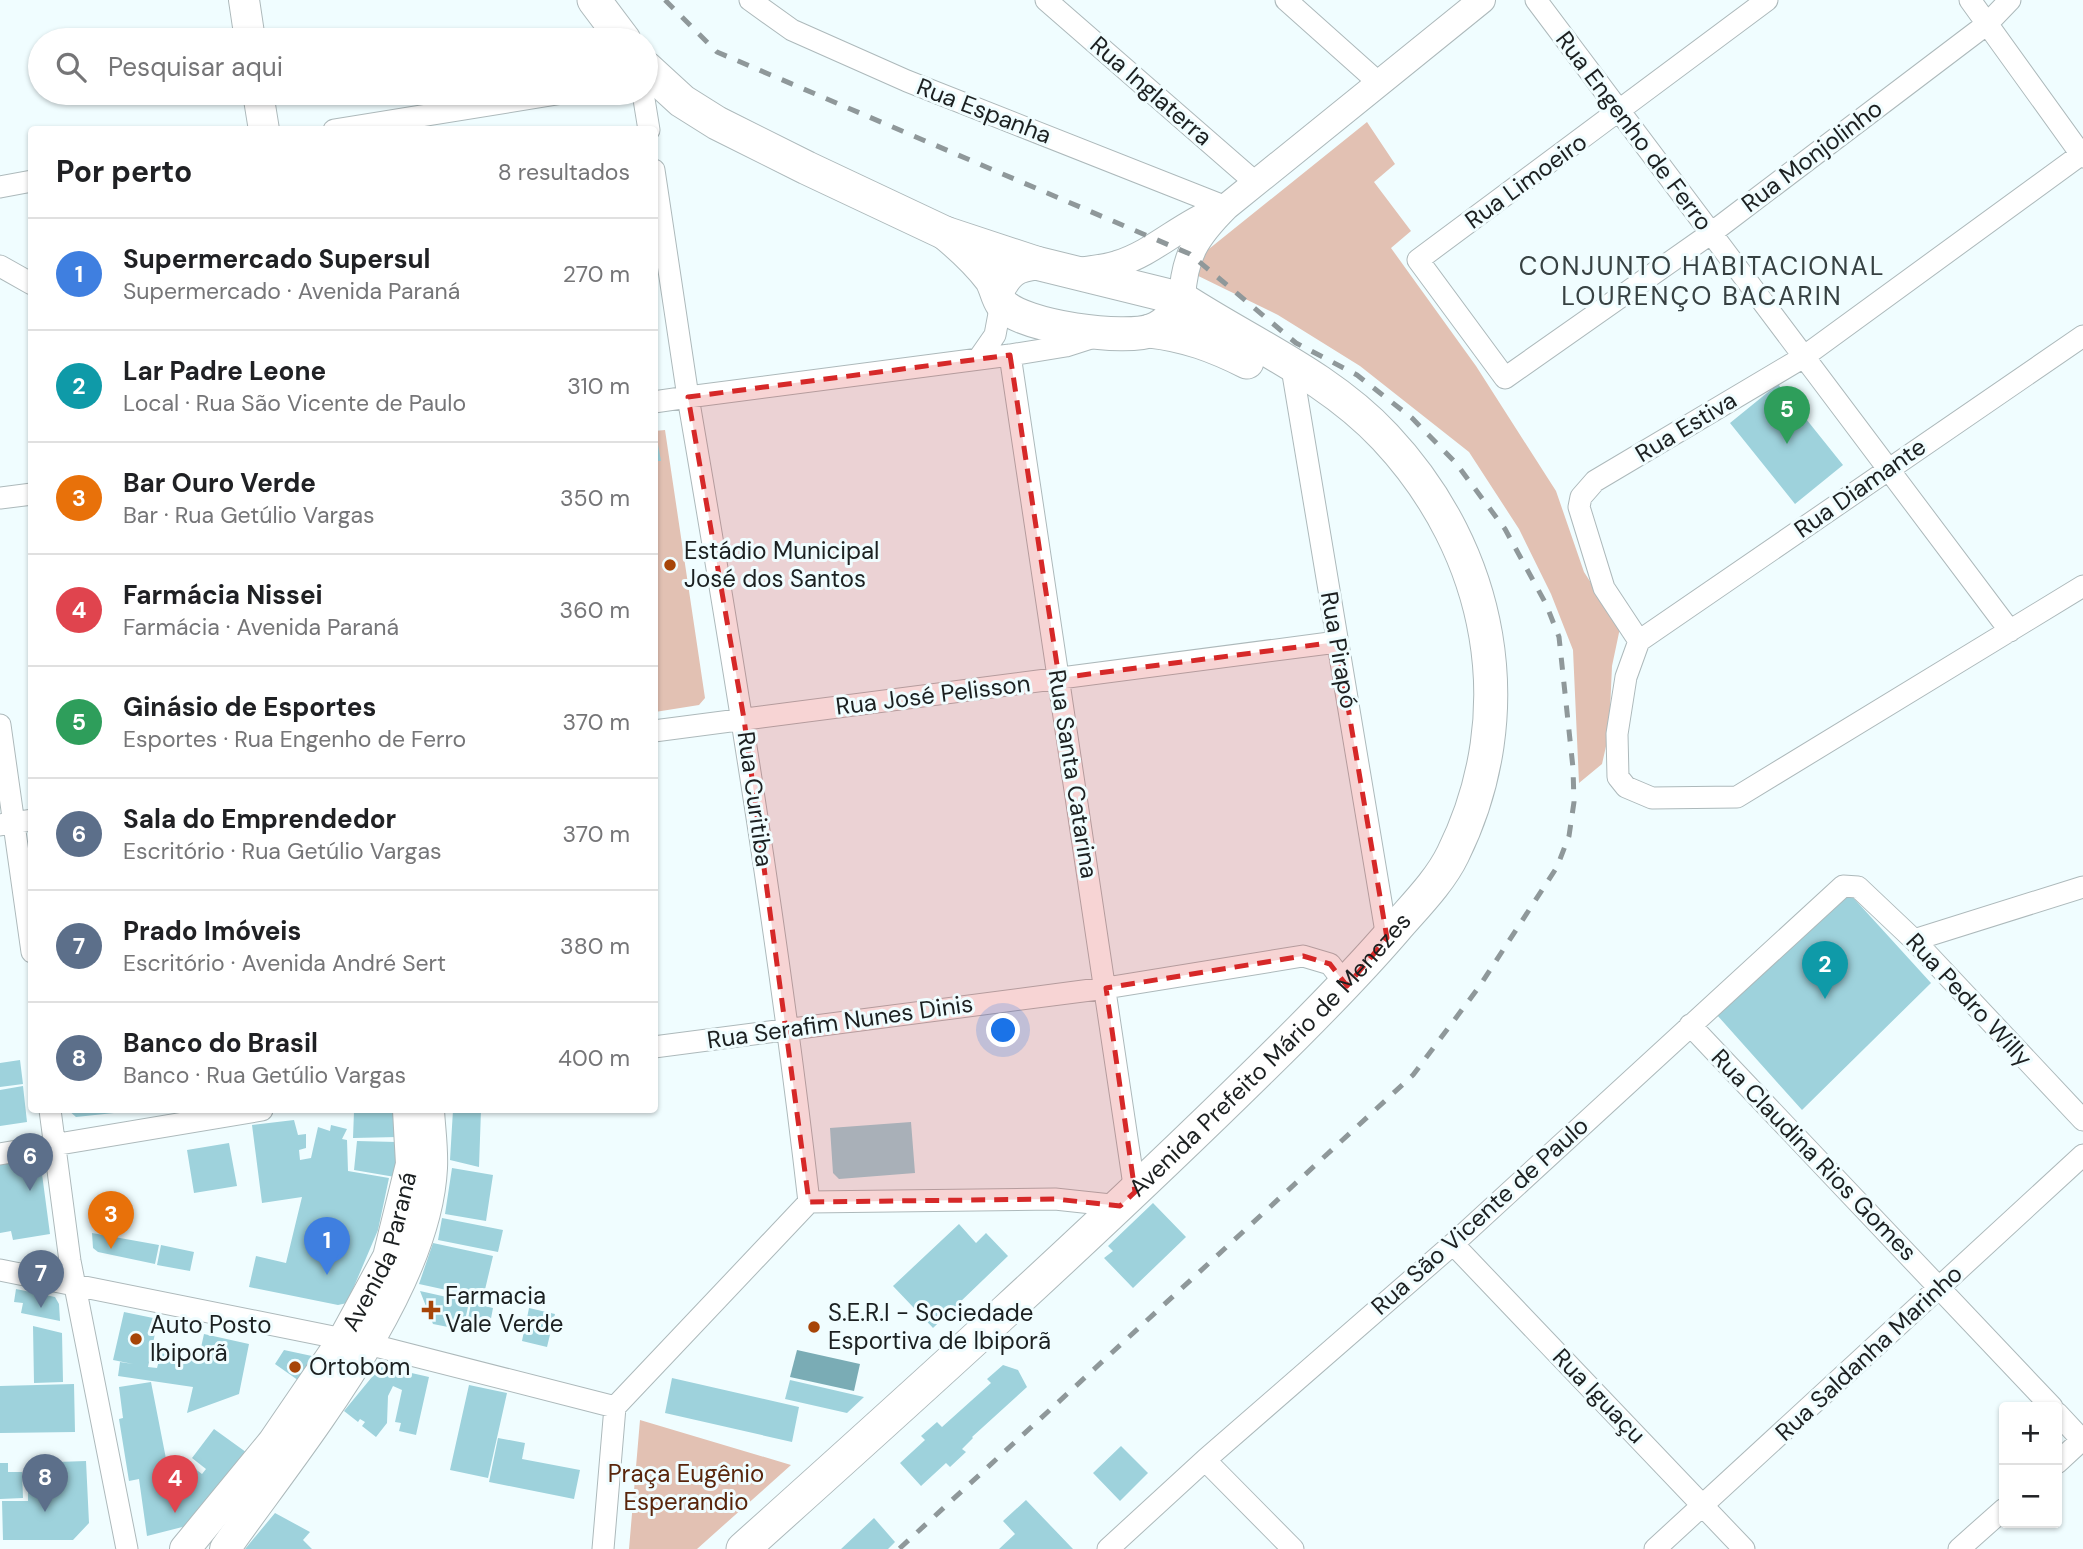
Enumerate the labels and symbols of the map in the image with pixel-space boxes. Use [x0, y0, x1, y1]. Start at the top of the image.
street label: Rua Engenho de Ferro [1549, 25, 1720, 237]
street label: Rua Inglaterra [1084, 29, 1219, 152]
street label: Rua Espanha [912, 71, 1056, 150]
street label: Rua Monjolinho [1735, 92, 1888, 219]
street label: Rua Limoeiro [1459, 126, 1593, 235]
district label: CONJUNTO HABITACIONAL LOURENÇO BACARIN [1519, 249, 1885, 313]
street label: Rua Estiva [1629, 384, 1742, 469]
pin: 5 [1764, 386, 1810, 444]
street label: Rua Diamante [1788, 431, 1932, 544]
place label: Estádio Municipal José dos Santos [684, 535, 879, 594]
marker: Estádio Municipal José dos Santos [662, 557, 678, 573]
street label: Rua Pirapó [1314, 589, 1365, 711]
street label: Rua José Pelisson [834, 667, 1032, 722]
street label: Rua Santa Catarina [1042, 667, 1105, 881]
street label: Rua Curitiba [731, 729, 780, 869]
street label: Avenida Prefeito Mário de Menezes [1122, 906, 1418, 1203]
street label: Rua Pedro Willy [1900, 926, 2039, 1073]
pin: 2 [1802, 941, 1848, 999]
street label: Rua Serafim Nunes Dinis [705, 987, 975, 1056]
your location [986, 1013, 1020, 1047]
street label: Rua Claudina Rios Gomes [1705, 1042, 1924, 1267]
street label: Rua São Vicente de Paulo [1365, 1110, 1595, 1321]
pin: 6 [7, 1133, 53, 1191]
street label: Avenida Paraná [335, 1168, 424, 1337]
pin: 3 [88, 1191, 134, 1249]
pin: 1 [304, 1217, 350, 1275]
pin: 7 [18, 1250, 64, 1308]
street label: Rua Saldanha Marinho [1769, 1258, 1969, 1447]
place label: Farmacia Vale Verde [445, 1280, 563, 1339]
place label: S.E.R.I - Sociedade Esportiva de Ibiporã [828, 1297, 1051, 1356]
marker: Farmacia Vale Verde [423, 1302, 439, 1318]
place label: Auto Posto Ibiporã [150, 1309, 271, 1368]
marker: S.E.R.I - Sociedade Esportiva de Ibiporã [806, 1319, 822, 1335]
marker: Auto Posto Ibiporã [128, 1331, 144, 1347]
street label: Rua Iguaçu [1546, 1341, 1652, 1450]
place label: Ortobom [309, 1351, 410, 1382]
marker: Ortobom [287, 1359, 303, 1375]
pin: 8 [22, 1454, 68, 1512]
pin: 4 [152, 1455, 198, 1513]
park label: Praça Eugênio Esperandio [608, 1458, 764, 1517]

